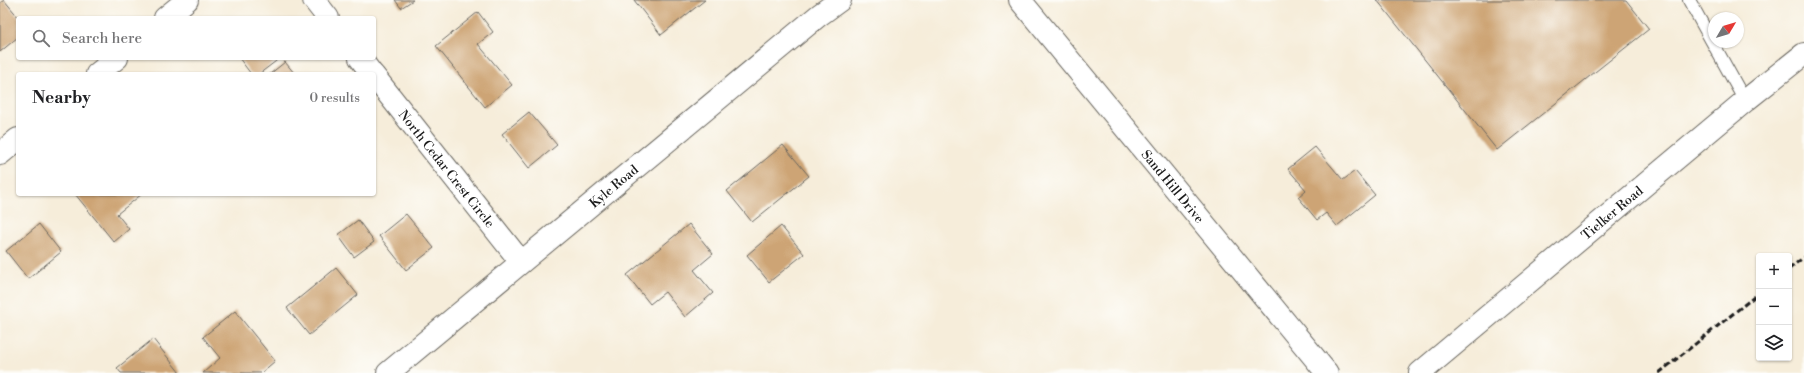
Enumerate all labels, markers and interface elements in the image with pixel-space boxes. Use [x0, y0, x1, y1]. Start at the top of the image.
north arrow [1708, 12, 1744, 48]
search box [16, 16, 376, 60]
icon: search [30, 27, 52, 49]
text: Search here [62, 29, 142, 48]
text: Nearby [32, 87, 91, 109]
text: 0 results [309, 90, 360, 106]
street label: North Cedar Crest Circle [395, 107, 498, 232]
street label: Sand Hill Drive [1138, 147, 1207, 227]
street label: Kyle Road [586, 161, 642, 211]
street label: Tielker Road [1578, 183, 1647, 244]
map controls [1756, 253, 1792, 361]
button: + [1756, 253, 1792, 289]
button: − [1756, 289, 1792, 325]
button: layers [1756, 325, 1792, 361]

